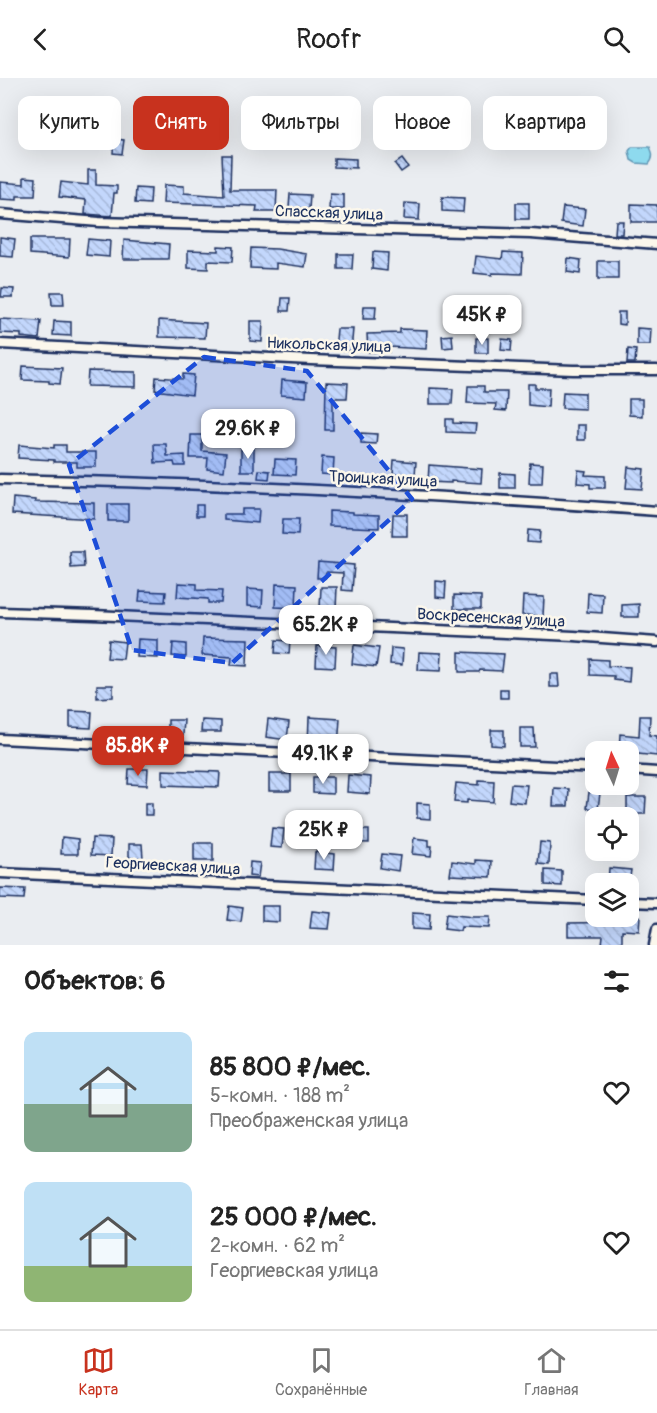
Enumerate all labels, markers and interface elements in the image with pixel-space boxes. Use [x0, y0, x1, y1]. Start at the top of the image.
icon: back [24, 23, 57, 56]
text: Roofr [296, 23, 361, 56]
icon: search [600, 23, 633, 56]
chip: Купить [18, 96, 121, 150]
chip: Снять [133, 96, 229, 150]
chip: Фильтры [241, 96, 361, 150]
chip: Новое [373, 96, 471, 150]
chip: Квартира [483, 96, 607, 150]
street label: Спасская улица [275, 201, 383, 225]
pin: 45K ₽ [440, 295, 524, 346]
text: 45K ₽ [457, 302, 507, 327]
street label: Никольская улица [266, 333, 392, 357]
pin: 29.6K ₽ [193, 409, 303, 460]
text: 29.6K ₽ [215, 416, 281, 441]
street label: Троицкая улица [328, 466, 438, 492]
street label: Воскресенская улица [417, 604, 565, 632]
pin: 65.2K ₽ [271, 605, 381, 656]
text: 65.2K ₽ [293, 612, 359, 637]
pin: 85.8K ₽ [83, 726, 193, 777]
text: 85.8K ₽ [106, 733, 170, 758]
pin: 49.1K ₽ [268, 734, 378, 785]
text: 49.1K ₽ [292, 741, 354, 766]
north arrow [585, 741, 639, 795]
map controls [585, 741, 639, 927]
button: locate [585, 807, 639, 861]
pin: 25K ₽ [282, 810, 366, 861]
text: 25K ₽ [299, 817, 349, 842]
street label: Георгиевская улица [105, 852, 241, 880]
button: layers [585, 873, 639, 927]
text: Объектов: 6 [24, 965, 165, 997]
icon: filters [600, 965, 633, 998]
text: 85 800 ₽/мес. [210, 1051, 371, 1083]
icon: home [72, 1056, 144, 1128]
icon: heart [600, 1076, 633, 1109]
text: 5-комн. · 188 m² [210, 1083, 350, 1108]
text: Преображенская улица [210, 1108, 408, 1133]
text: 25 000 ₽/мес. [210, 1201, 377, 1233]
icon: home [72, 1206, 144, 1278]
icon: heart [600, 1226, 633, 1259]
text: 2-комн. · 62 m² [210, 1233, 345, 1258]
text: Георгиевская улица [210, 1258, 378, 1283]
tab: Карта [78, 1344, 118, 1400]
tab: Сохранённые [275, 1344, 367, 1400]
tab: Главная [524, 1344, 579, 1400]

